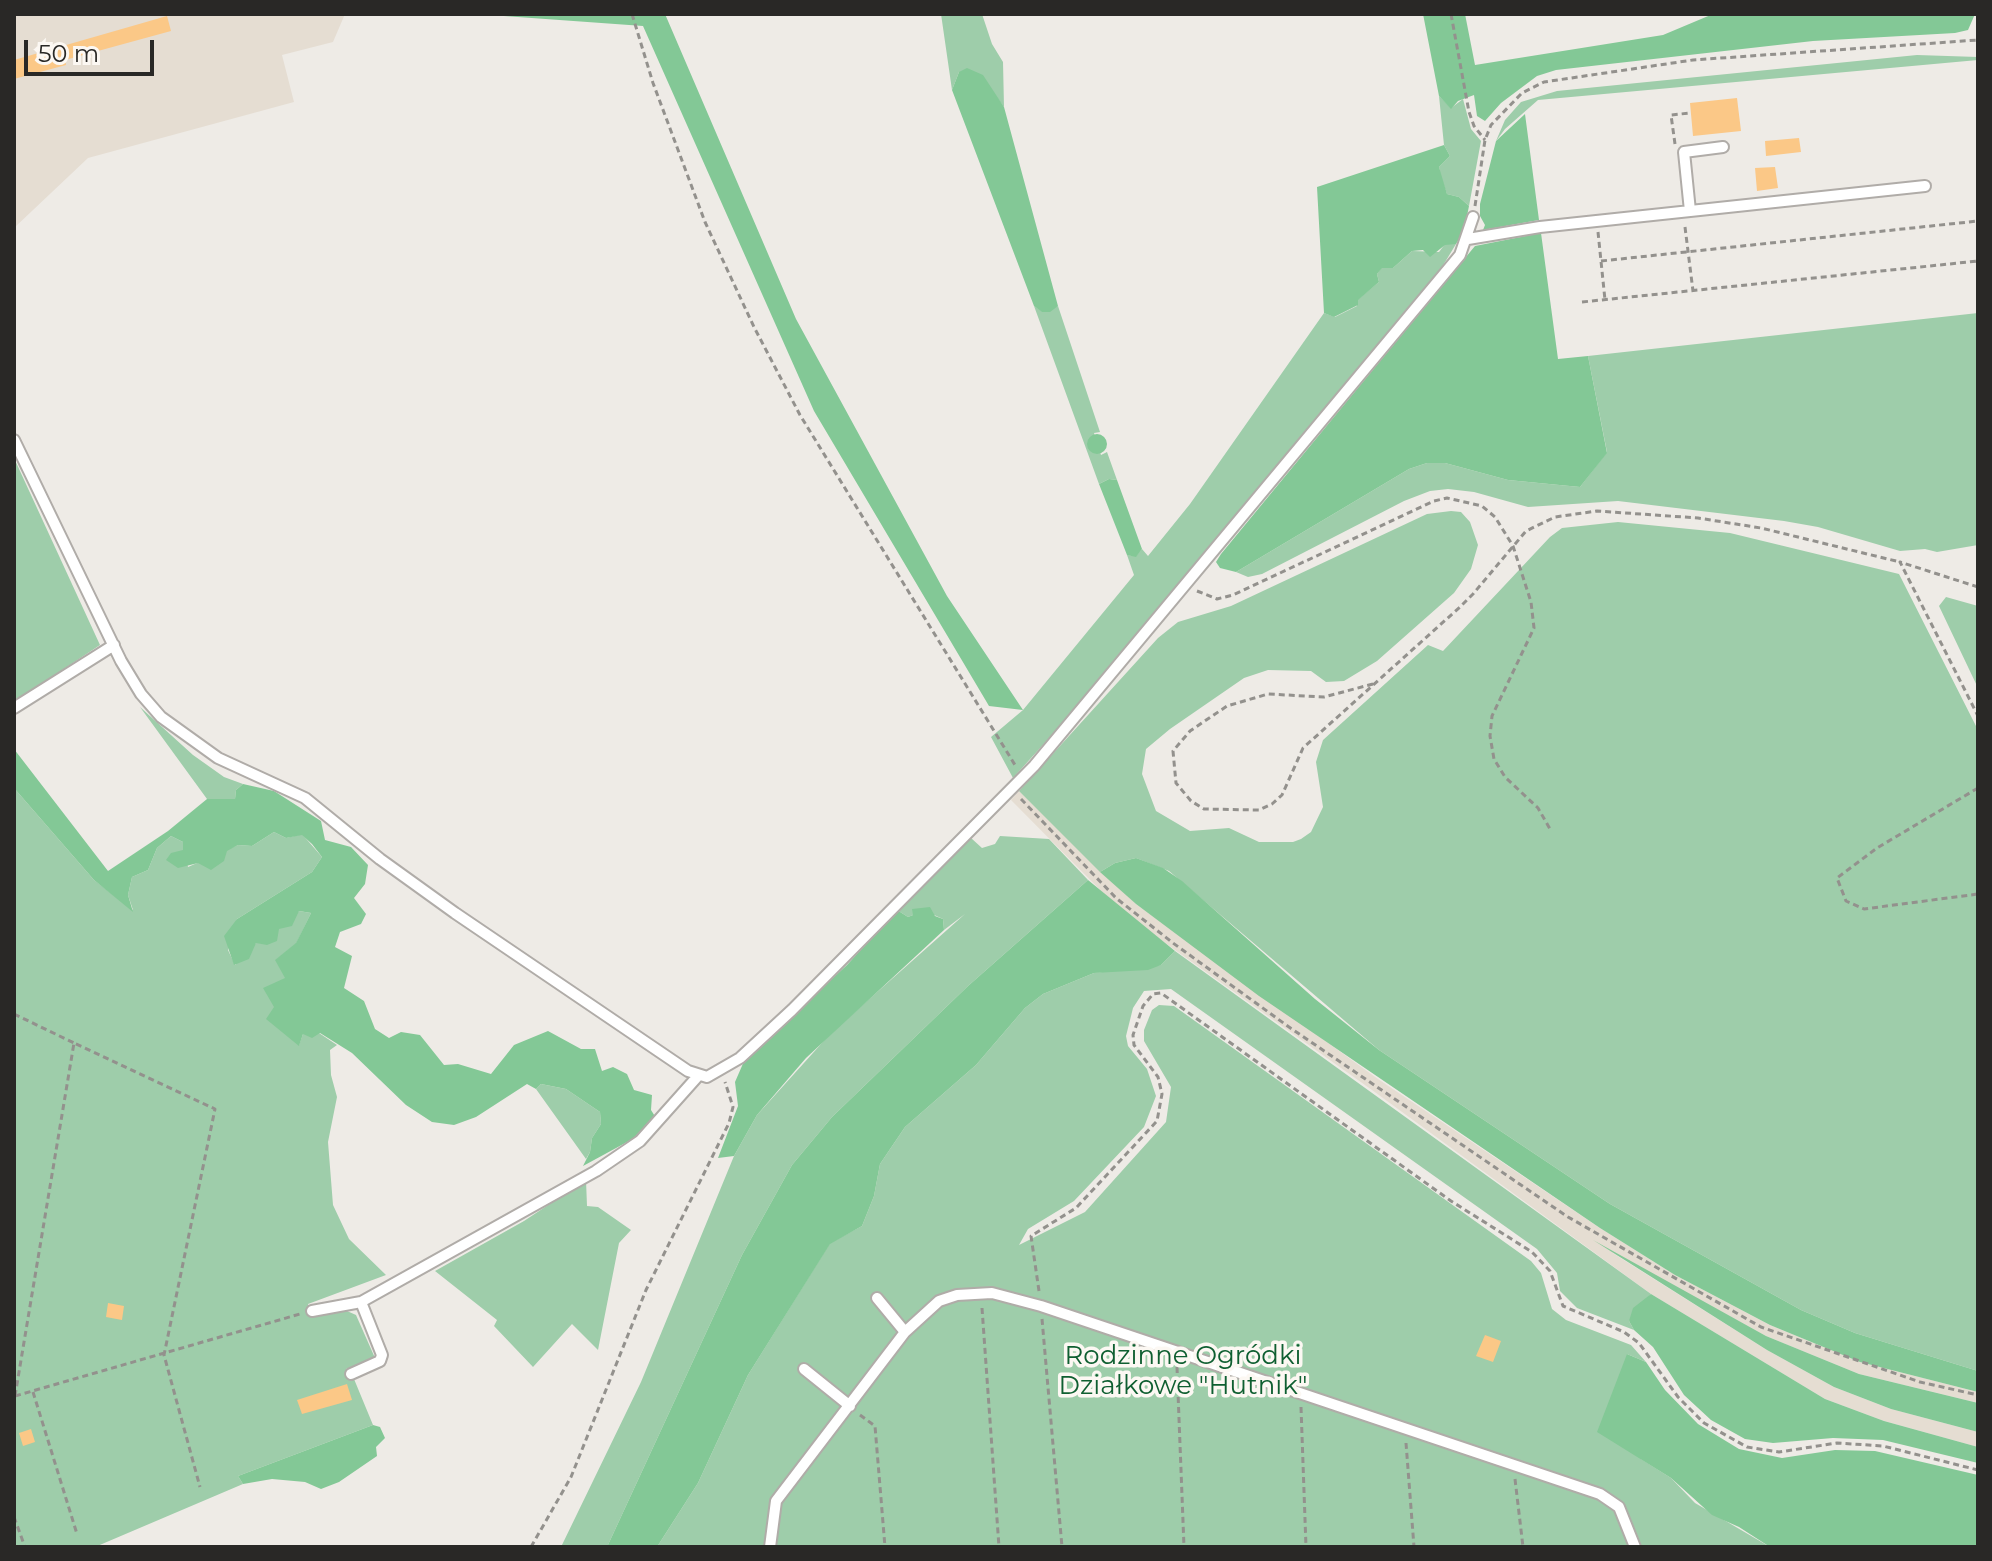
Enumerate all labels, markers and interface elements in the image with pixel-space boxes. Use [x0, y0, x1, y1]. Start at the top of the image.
scale bar [28, 24, 158, 74]
text: 50 m [38, 39, 99, 68]
park label: Rodzinne Ogródki Działkowe "Hutnik" [1059, 1340, 1307, 1402]

